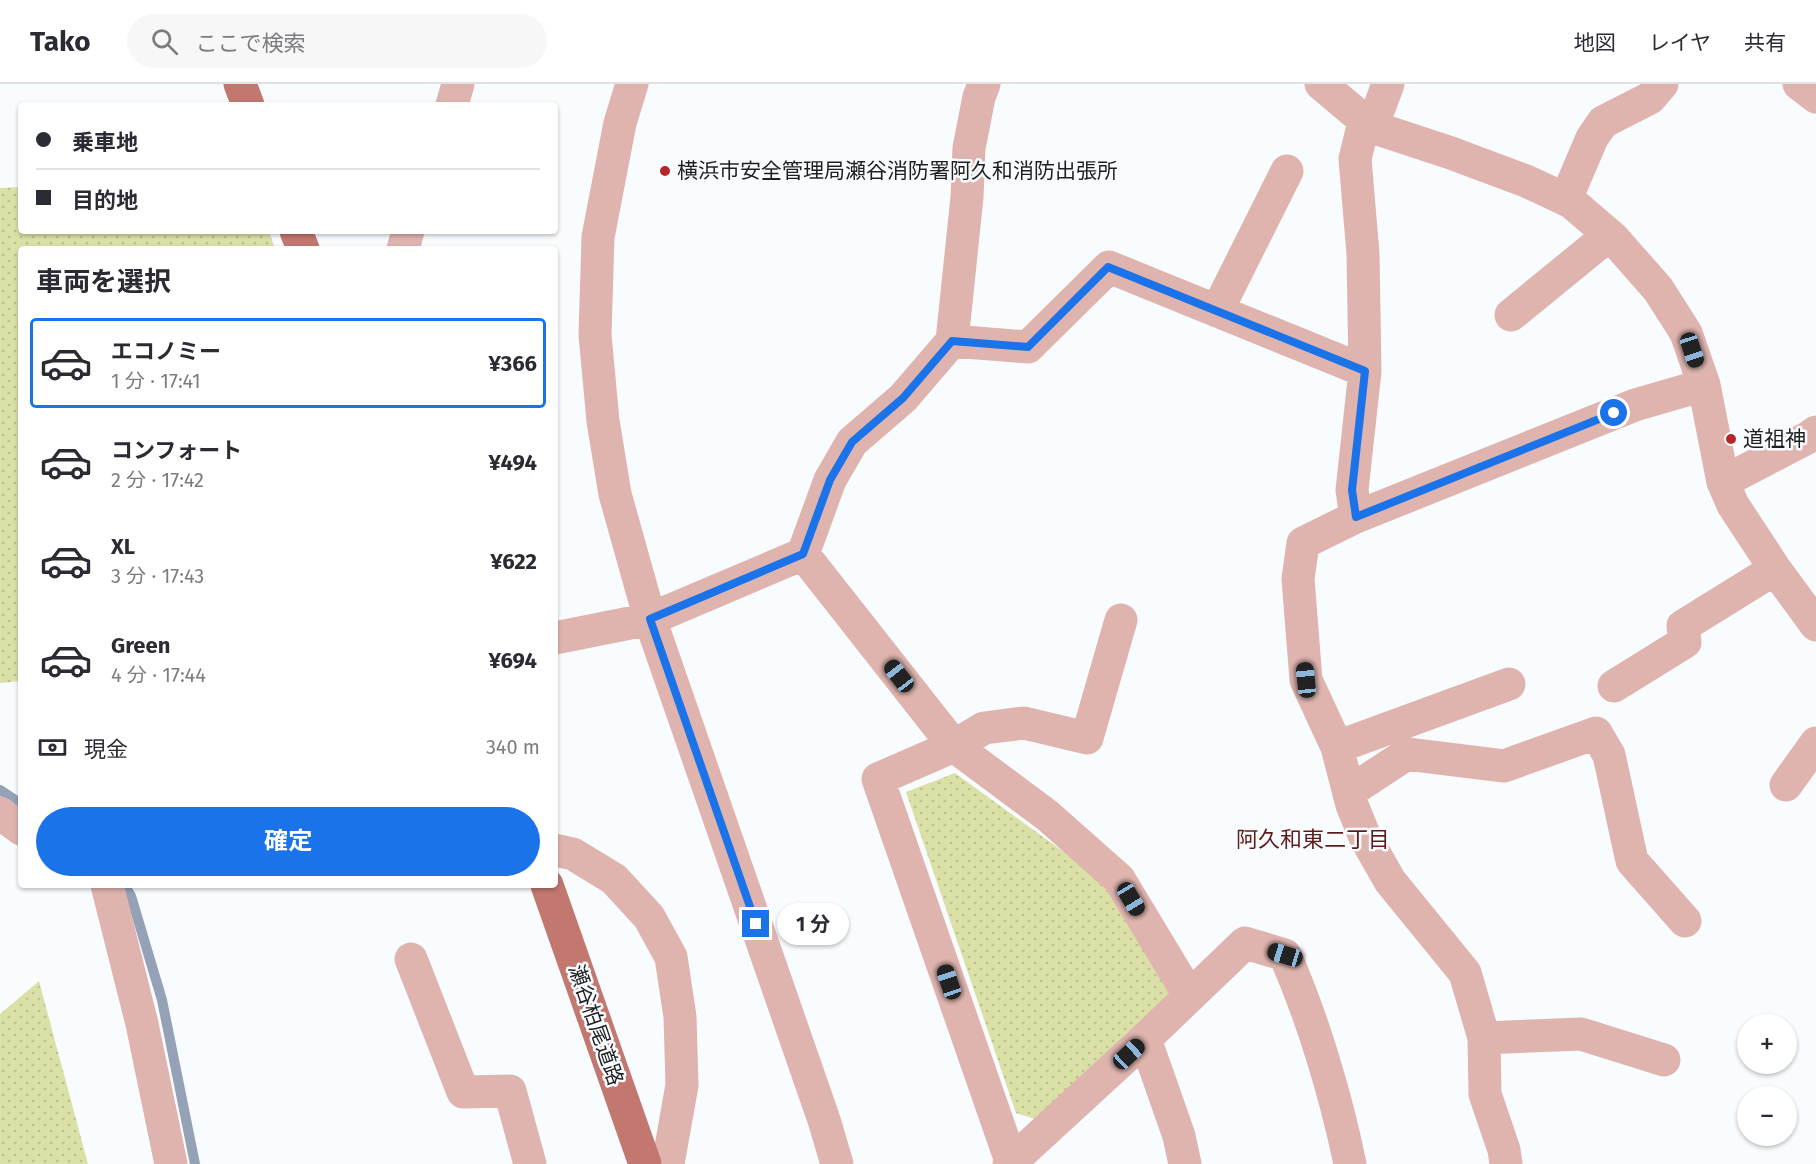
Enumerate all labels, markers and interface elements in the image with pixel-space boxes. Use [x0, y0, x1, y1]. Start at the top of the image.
search box [127, 14, 547, 68]
text: Tako [30, 25, 91, 58]
icon: search [148, 25, 181, 58]
text: ここで検索 [196, 30, 306, 57]
text: 地図 [1574, 30, 1616, 56]
text: レイヤ [1649, 30, 1711, 56]
text: 共有 [1744, 30, 1786, 56]
text: 乗車地 [72, 129, 138, 156]
place label: 横浜市安全管理局瀬谷消防署阿久和消防出張所 [677, 158, 1118, 184]
marker: 横浜市安全管理局瀬谷消防署阿久和消防出張所 [658, 164, 672, 178]
text: 目的地 [72, 187, 138, 214]
text: 車両を選択 [36, 266, 171, 298]
car [1678, 330, 1706, 370]
icon: car [39, 336, 93, 390]
text: エコノミー [111, 338, 221, 365]
text: ¥366 [489, 350, 537, 377]
text: 1 分 · 17:41 [111, 369, 201, 393]
route start [1600, 399, 1627, 426]
place label: 道祖神 [1743, 426, 1806, 452]
marker: 道祖神 [1724, 432, 1738, 446]
icon: car [39, 435, 93, 489]
text: コンフォート [111, 437, 242, 464]
text: ¥494 [488, 449, 537, 476]
text: 2 分 · 17:42 [111, 468, 204, 492]
text: XL [111, 533, 135, 560]
icon: car [39, 534, 93, 588]
text: ¥622 [490, 548, 537, 575]
text: 3 分 · 17:43 [111, 564, 204, 588]
text: Green [111, 632, 170, 659]
icon: car [39, 633, 93, 687]
text: ¥694 [489, 647, 537, 674]
car [881, 656, 917, 696]
car [1295, 661, 1317, 699]
text: 4 分 · 17:44 [111, 663, 206, 687]
icon: cash [36, 731, 69, 764]
text: 340 m [486, 735, 540, 759]
text: 現金 [84, 736, 128, 763]
button: 確定 [36, 807, 540, 876]
district label: 阿久和東二丁目 [1236, 826, 1390, 853]
car [1114, 879, 1148, 919]
callout: 1 分 [777, 903, 849, 945]
route end [742, 910, 769, 937]
text: 1 分 [796, 912, 830, 936]
car [1265, 941, 1305, 969]
street label: 瀬谷柏尾道路 [563, 961, 629, 1089]
car [935, 962, 963, 1002]
map controls [1737, 1014, 1797, 1146]
button: + [1737, 1014, 1797, 1074]
car [1110, 1035, 1148, 1073]
button: − [1737, 1086, 1797, 1146]

